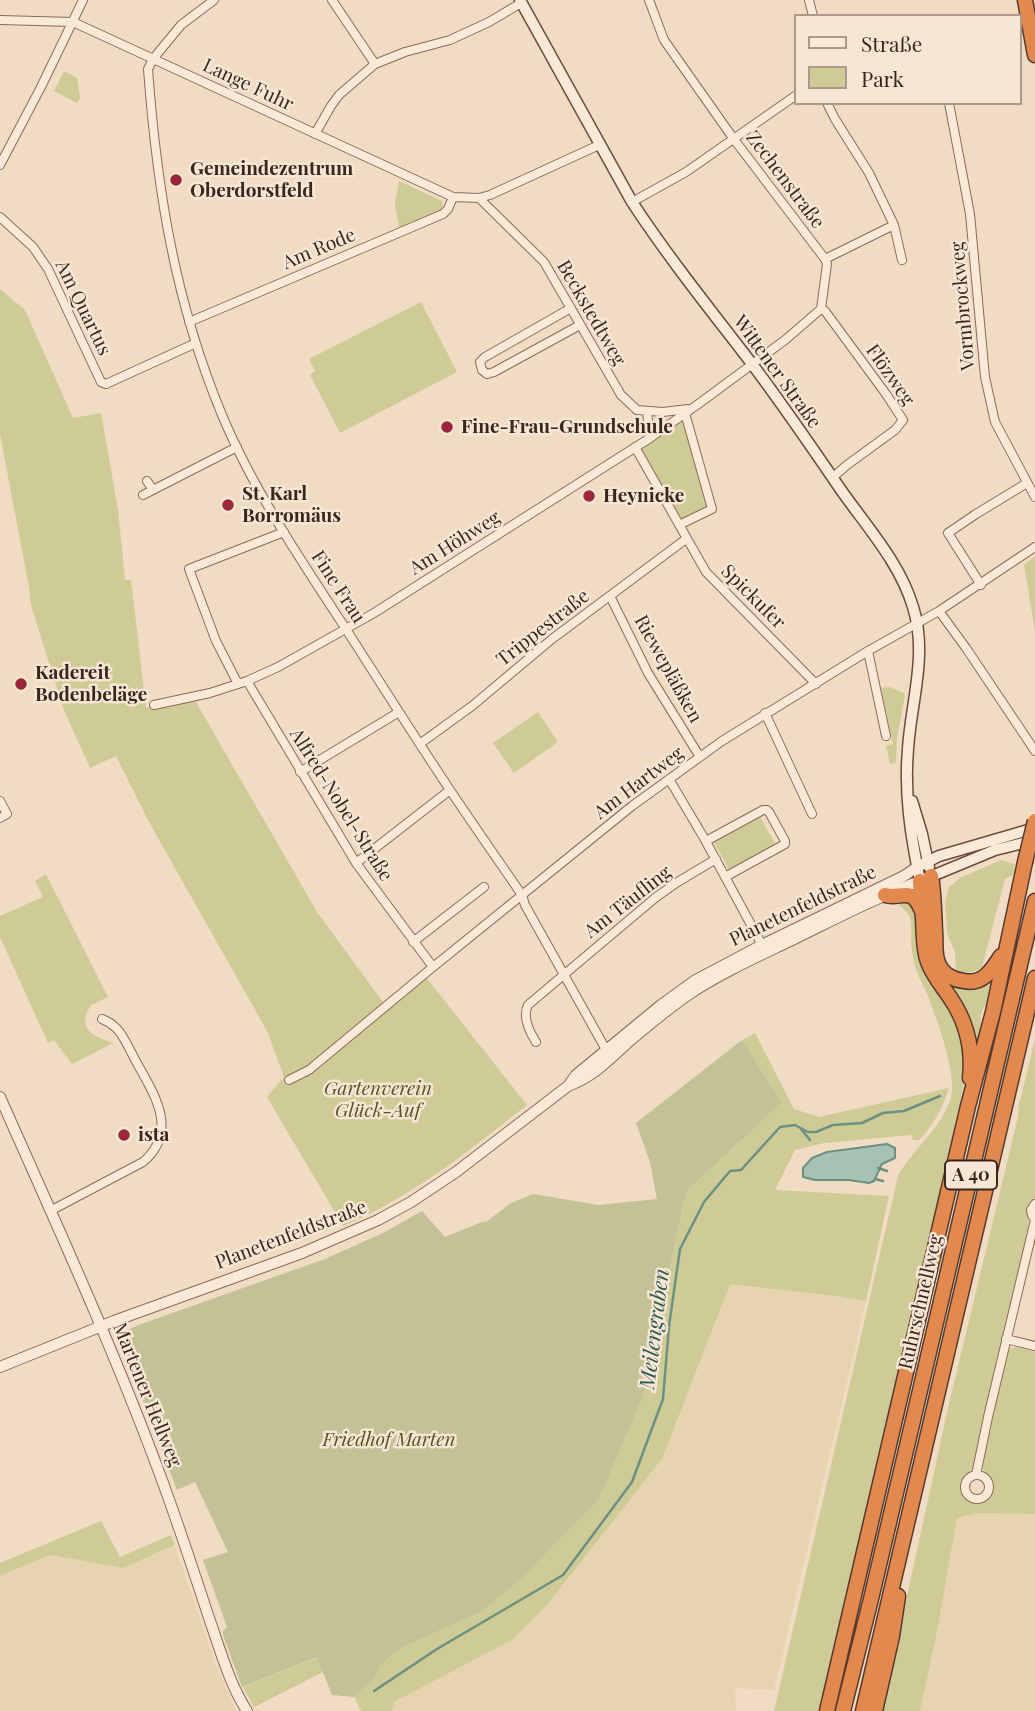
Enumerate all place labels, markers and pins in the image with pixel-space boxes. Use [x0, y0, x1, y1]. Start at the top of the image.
place label: Gemeindezentrum Oberdorstfeld [190, 158, 353, 202]
marker: Gemeindezentrum Oberdorstfeld [168, 172, 184, 188]
place label: Fine-Frau-Grundschule [461, 416, 673, 438]
marker: Fine-Frau-Grundschule [439, 419, 455, 435]
place label: St. Karl Borromäus [242, 483, 341, 527]
place label: Heynicke [603, 485, 684, 507]
marker: Heynicke [581, 488, 597, 504]
marker: St. Karl Borromäus [220, 497, 236, 513]
place label: Kadereit Bodenbeläge [35, 662, 147, 706]
marker: Kadereit Bodenbeläge [13, 676, 29, 692]
place label: ista [138, 1124, 169, 1146]
marker: ista [116, 1127, 132, 1143]

